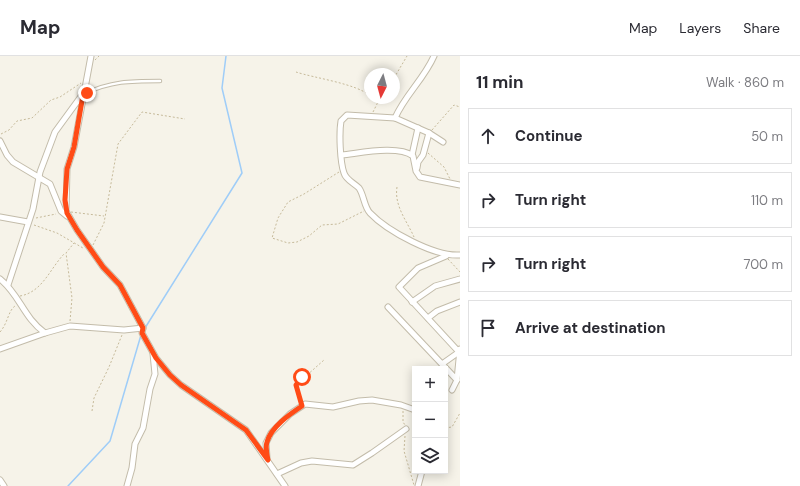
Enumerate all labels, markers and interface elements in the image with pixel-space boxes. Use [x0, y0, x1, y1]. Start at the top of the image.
text: Map [20, 15, 60, 40]
text: Map [629, 19, 657, 37]
text: Layers [679, 19, 721, 37]
text: Share [743, 19, 780, 37]
north arrow [364, 68, 400, 104]
text: 11 min [476, 71, 524, 93]
text: Walk · 860 m [706, 74, 784, 91]
route end [78, 84, 96, 102]
icon: ahead [477, 125, 499, 147]
text: Continue [515, 126, 583, 146]
text: 50 m [751, 128, 783, 145]
icon: right [477, 189, 499, 211]
text: Turn right [515, 190, 586, 210]
text: 110 m [751, 192, 783, 209]
icon: right [477, 253, 499, 275]
text: Turn right [515, 254, 586, 274]
text: 700 m [743, 256, 783, 273]
icon: arrive [477, 317, 499, 339]
text: Arrive at destination [515, 318, 666, 338]
map controls [412, 366, 448, 474]
button: + [412, 366, 448, 402]
route start [293, 368, 311, 386]
button: − [412, 402, 448, 438]
button: layers [412, 438, 448, 474]

